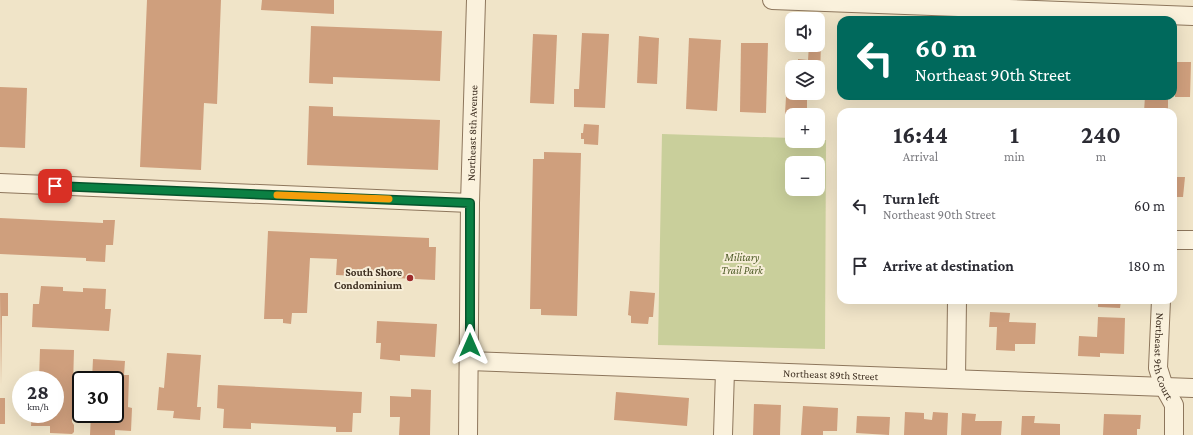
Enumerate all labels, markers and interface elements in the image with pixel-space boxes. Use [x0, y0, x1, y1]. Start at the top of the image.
map controls [785, 12, 825, 196]
button: sound [785, 12, 825, 52]
icon: left [849, 32, 901, 84]
text: 60 m [915, 32, 976, 63]
button: layers [785, 60, 825, 100]
text: Northeast 90th Street [915, 65, 1071, 85]
street label: Northeast 8th Avenue [465, 85, 479, 181]
button: + [785, 108, 825, 148]
text: 16:44 [893, 121, 948, 148]
text: 1 [1010, 121, 1019, 148]
text: 240 [1081, 121, 1121, 148]
text: Arrival [903, 149, 938, 164]
text: min [1004, 149, 1025, 164]
text: m [1096, 149, 1106, 164]
button: − [785, 156, 825, 196]
pin [38, 169, 72, 203]
icon: arrive [44, 175, 66, 197]
text: Turn left [883, 191, 939, 207]
icon: left [849, 195, 871, 217]
text: 60 m [1134, 198, 1165, 214]
text: Northeast 90th Street [883, 207, 996, 222]
park label: Military Trail Park [721, 251, 764, 276]
icon: arrive [849, 255, 871, 277]
text: Arrive at destination [883, 258, 1014, 274]
text: 180 m [1129, 258, 1165, 274]
place label: South Shore Condominium [334, 266, 403, 291]
marker: South Shore Condominium [405, 273, 415, 283]
street label: Northeast 9th Court [1152, 312, 1176, 402]
position arrow [449, 324, 491, 366]
street label: Northeast 89th Street [783, 367, 879, 382]
speed limit sign: 30 [72, 371, 124, 423]
text: 28 [27, 381, 49, 403]
text: km/h [27, 401, 49, 412]

